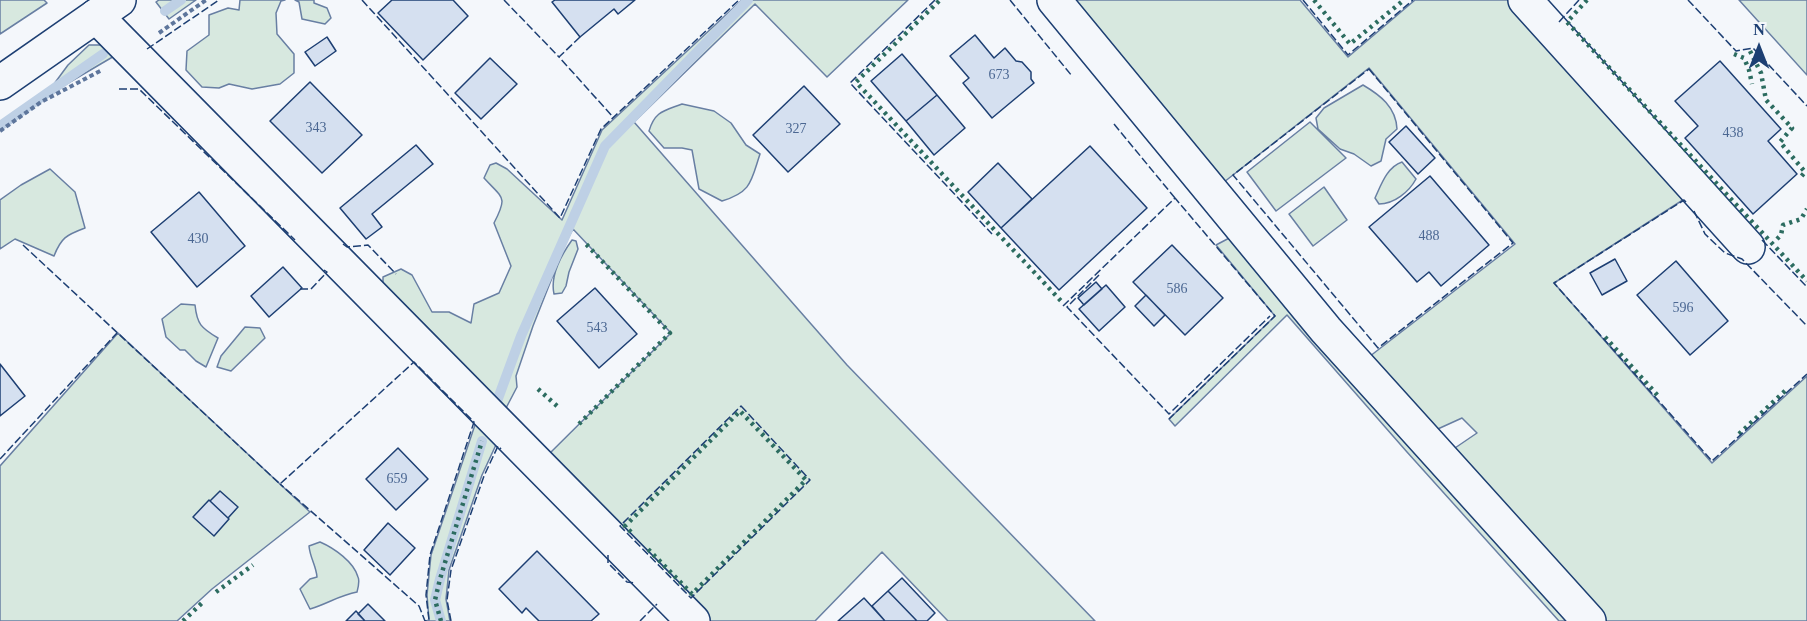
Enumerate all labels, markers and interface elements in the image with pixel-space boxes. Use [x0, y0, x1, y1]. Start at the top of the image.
north arrow [1729, 18, 1789, 78]
text: N [1753, 21, 1765, 38]
house number: 673 [988, 67, 1010, 83]
house number: 343 [306, 120, 326, 136]
house number: 327 [786, 121, 806, 137]
house number: 438 [1722, 125, 1744, 141]
house number: 488 [1418, 228, 1440, 244]
house number: 430 [188, 231, 208, 247]
house number: 586 [1166, 281, 1188, 297]
house number: 596 [1672, 300, 1694, 316]
house number: 543 [586, 320, 608, 336]
house number: 659 [386, 471, 408, 487]

